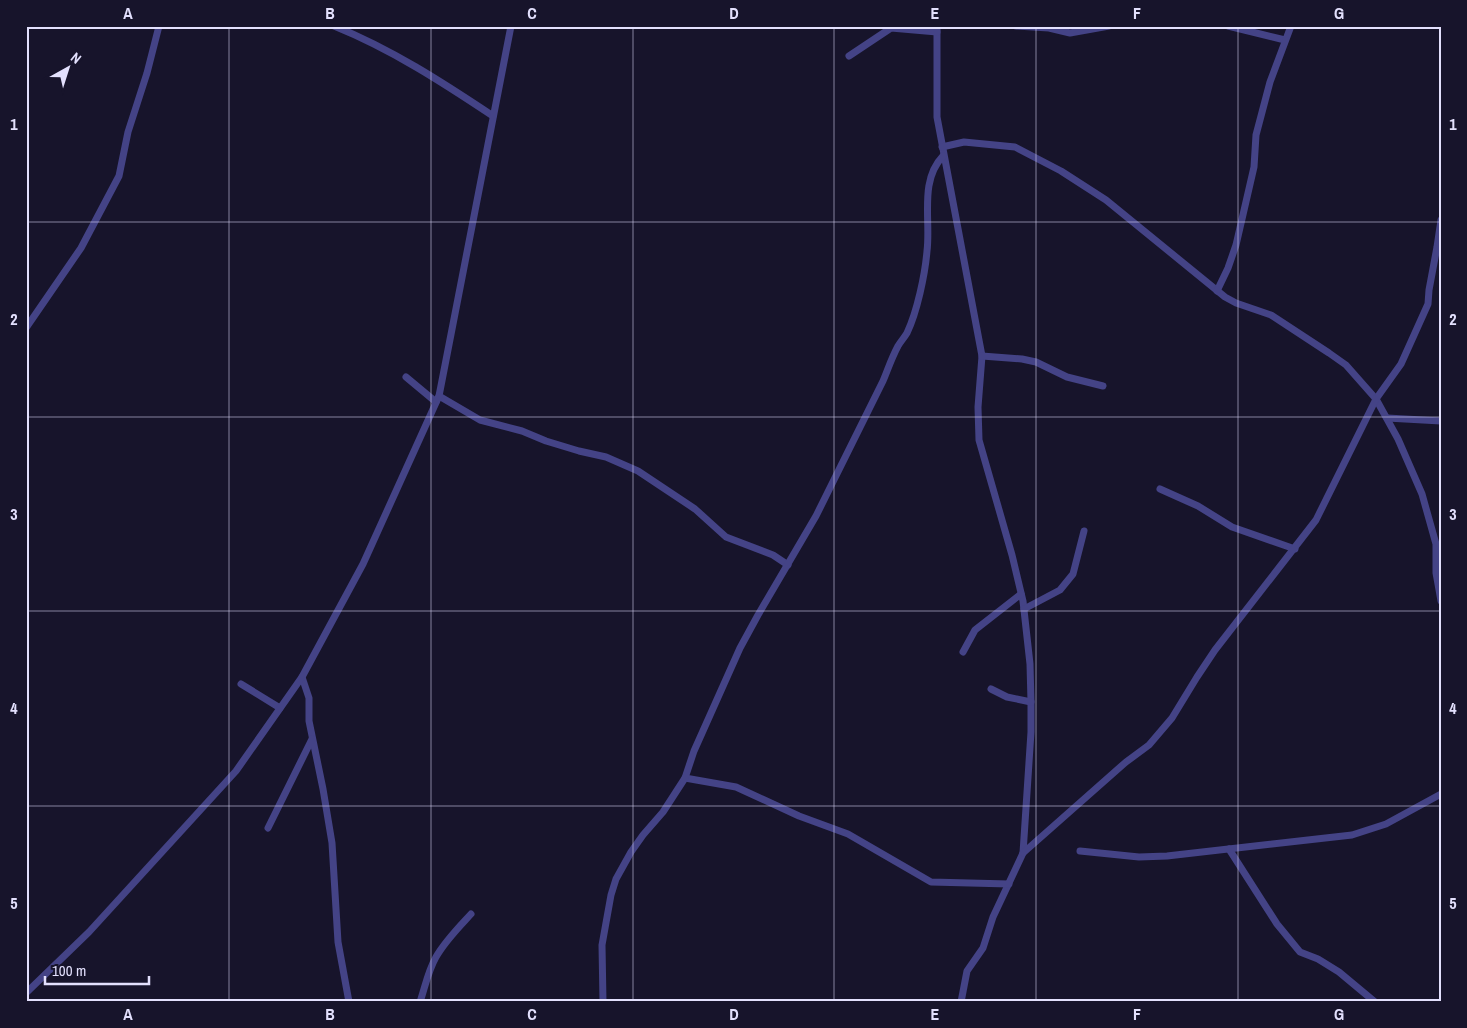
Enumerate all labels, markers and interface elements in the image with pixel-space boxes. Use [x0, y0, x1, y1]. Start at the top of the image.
text: A [123, 2, 133, 24]
text: B [325, 2, 335, 24]
text: C [527, 2, 537, 24]
text: D [729, 2, 739, 24]
text: E [931, 2, 940, 24]
text: F [1133, 2, 1141, 24]
text: G [1334, 2, 1344, 24]
north arrow [42, 42, 92, 92]
text: N [67, 48, 85, 68]
text: 1 [10, 113, 18, 135]
text: 1 [1449, 113, 1457, 135]
text: 2 [10, 308, 18, 330]
text: 2 [1449, 308, 1457, 330]
text: 3 [10, 503, 18, 525]
text: 3 [1449, 503, 1457, 525]
text: 4 [10, 697, 18, 719]
text: 4 [1449, 697, 1457, 719]
text: 5 [10, 892, 18, 914]
text: 5 [1449, 892, 1457, 914]
scale bar [45, 953, 149, 985]
text: 100 m [52, 960, 86, 981]
text: A [123, 1003, 133, 1025]
text: B [325, 1003, 335, 1025]
text: C [527, 1003, 537, 1025]
text: D [729, 1003, 739, 1025]
text: E [931, 1003, 940, 1025]
text: F [1133, 1003, 1141, 1025]
text: G [1334, 1003, 1344, 1025]

